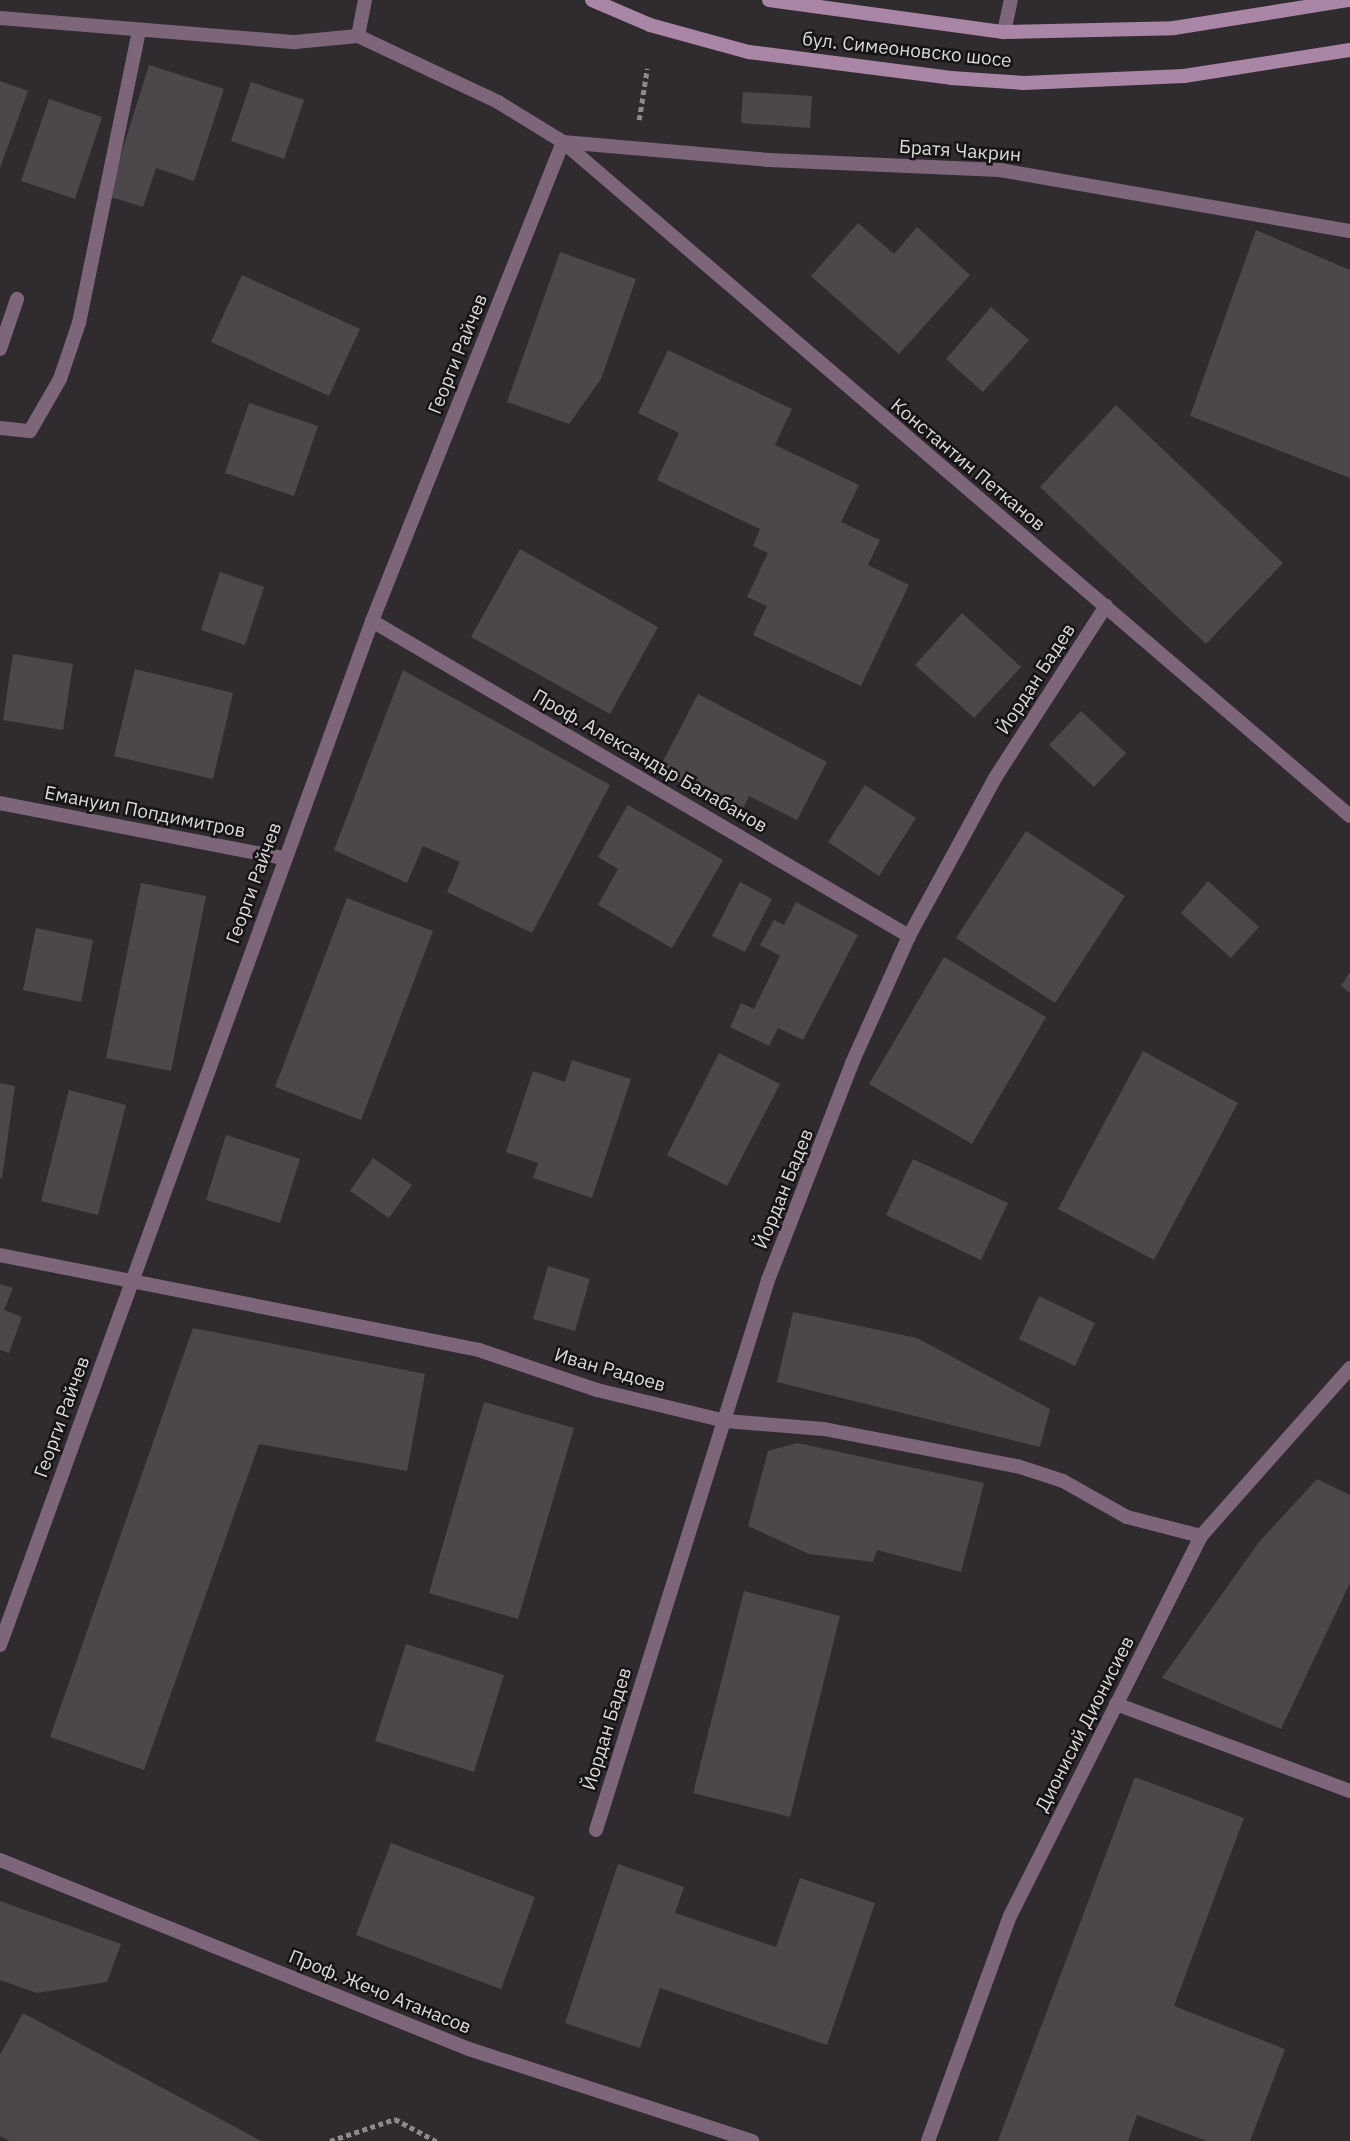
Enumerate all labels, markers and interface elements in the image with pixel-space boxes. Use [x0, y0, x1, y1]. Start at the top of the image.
street label: бул. Симеоновско шосе [801, 28, 1013, 72]
street label: Братя Чакрин [898, 135, 1022, 167]
street label: Георги Райчев [424, 291, 492, 417]
street label: Константин Петканов [886, 394, 1050, 536]
street label: Йордан Бадев [992, 619, 1080, 739]
street label: Проф. Александър Балабанов [529, 684, 771, 838]
street label: Емануил Попдимитров [43, 781, 247, 843]
street label: Георги Райчев [221, 819, 287, 947]
street label: Йордан Бадев [750, 1126, 818, 1252]
street label: Иван Радоев [552, 1343, 668, 1397]
street label: Георги Райчев [29, 1353, 95, 1481]
street label: Дионисий Дионисиев [1031, 1632, 1139, 1816]
street label: Йордан Бадев [577, 1665, 637, 1793]
street label: Проф. Жечо Атанасов [286, 1945, 474, 2039]

